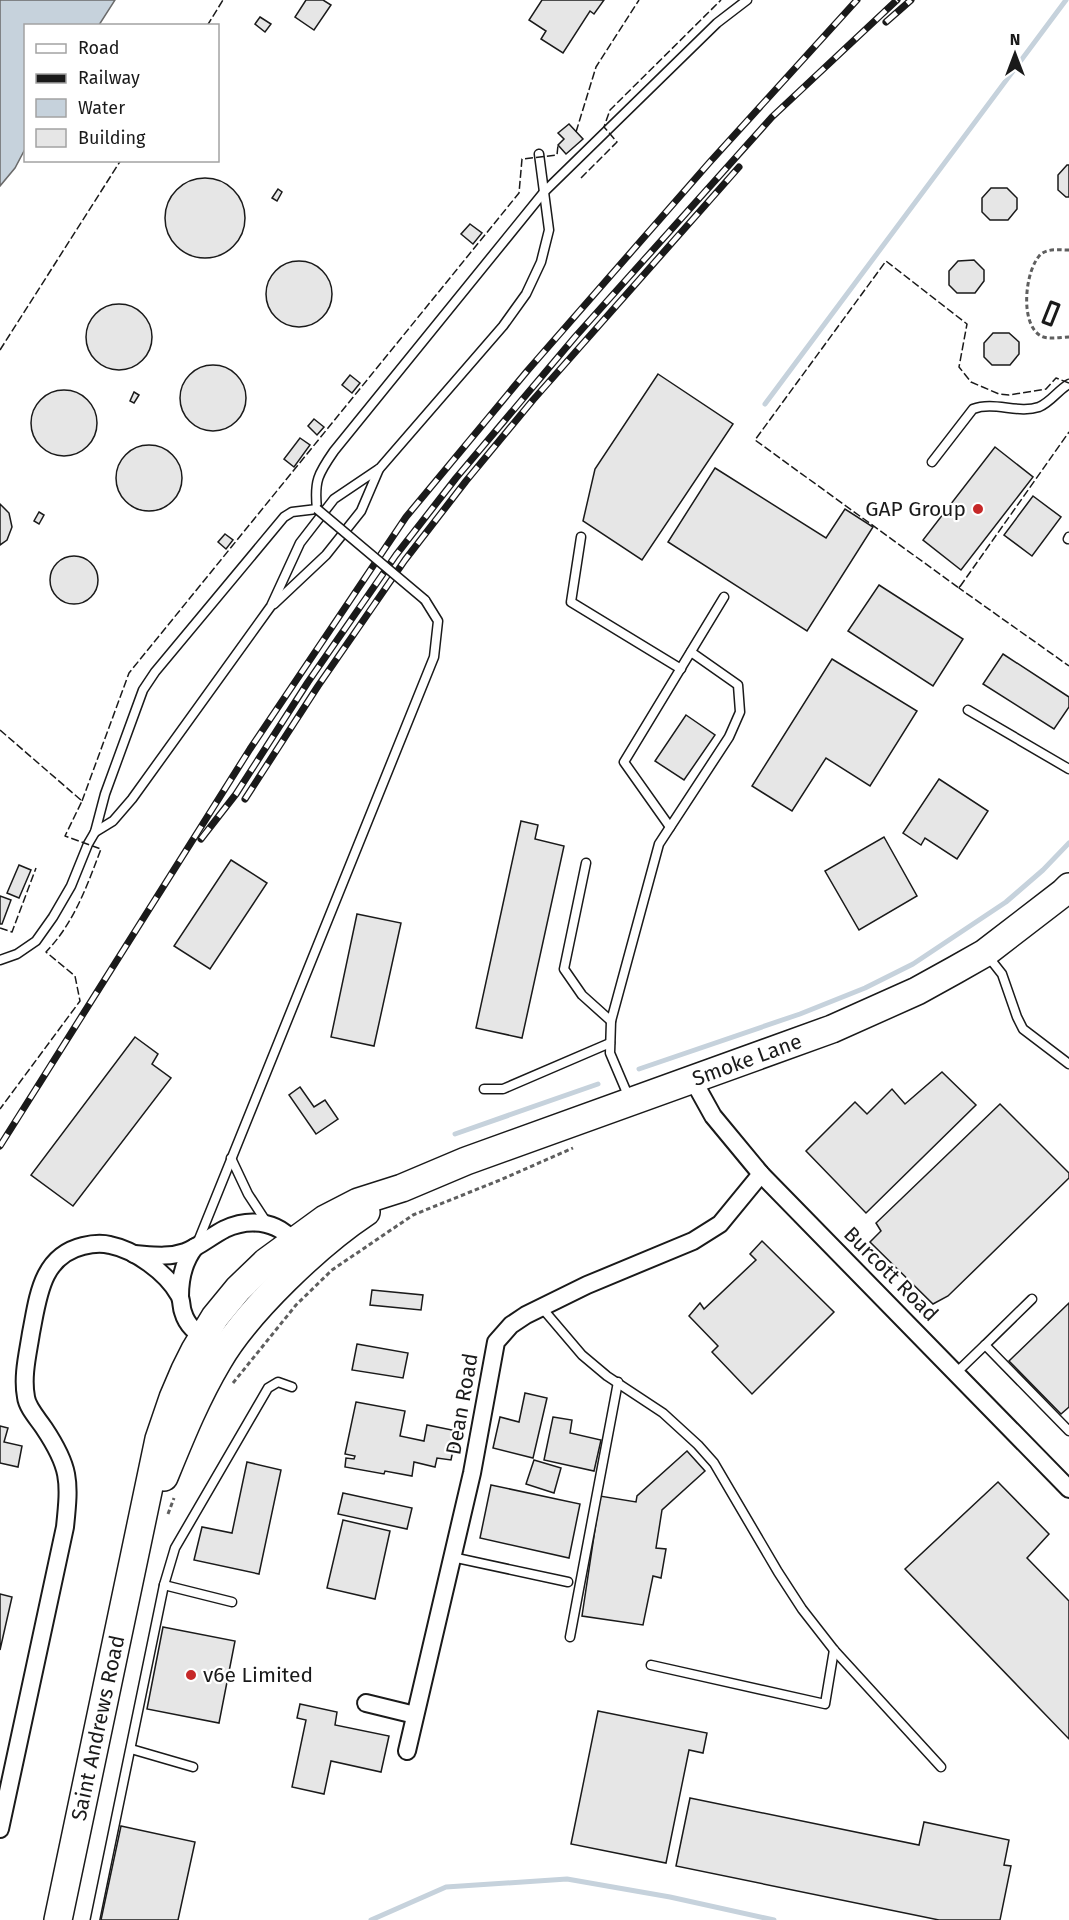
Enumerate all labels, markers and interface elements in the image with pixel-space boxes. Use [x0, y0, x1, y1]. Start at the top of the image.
legend [24, 24, 219, 162]
north arrow [985, 24, 1045, 84]
text: N [1010, 30, 1020, 49]
text: Road [78, 37, 120, 59]
text: Railway [78, 67, 140, 89]
text: Water [78, 97, 125, 119]
text: Building [78, 127, 146, 149]
place label: GAP Group [865, 496, 966, 522]
marker: GAP Group [971, 502, 985, 516]
street label: Smoke Lane [689, 1028, 805, 1092]
street label: Burcott Road [838, 1221, 944, 1327]
street label: Dean Road [440, 1351, 484, 1457]
street label: Saint Andrews Road [66, 1633, 130, 1823]
place label: v6e Limited [203, 1662, 313, 1688]
marker: v6e Limited [184, 1668, 198, 1682]

